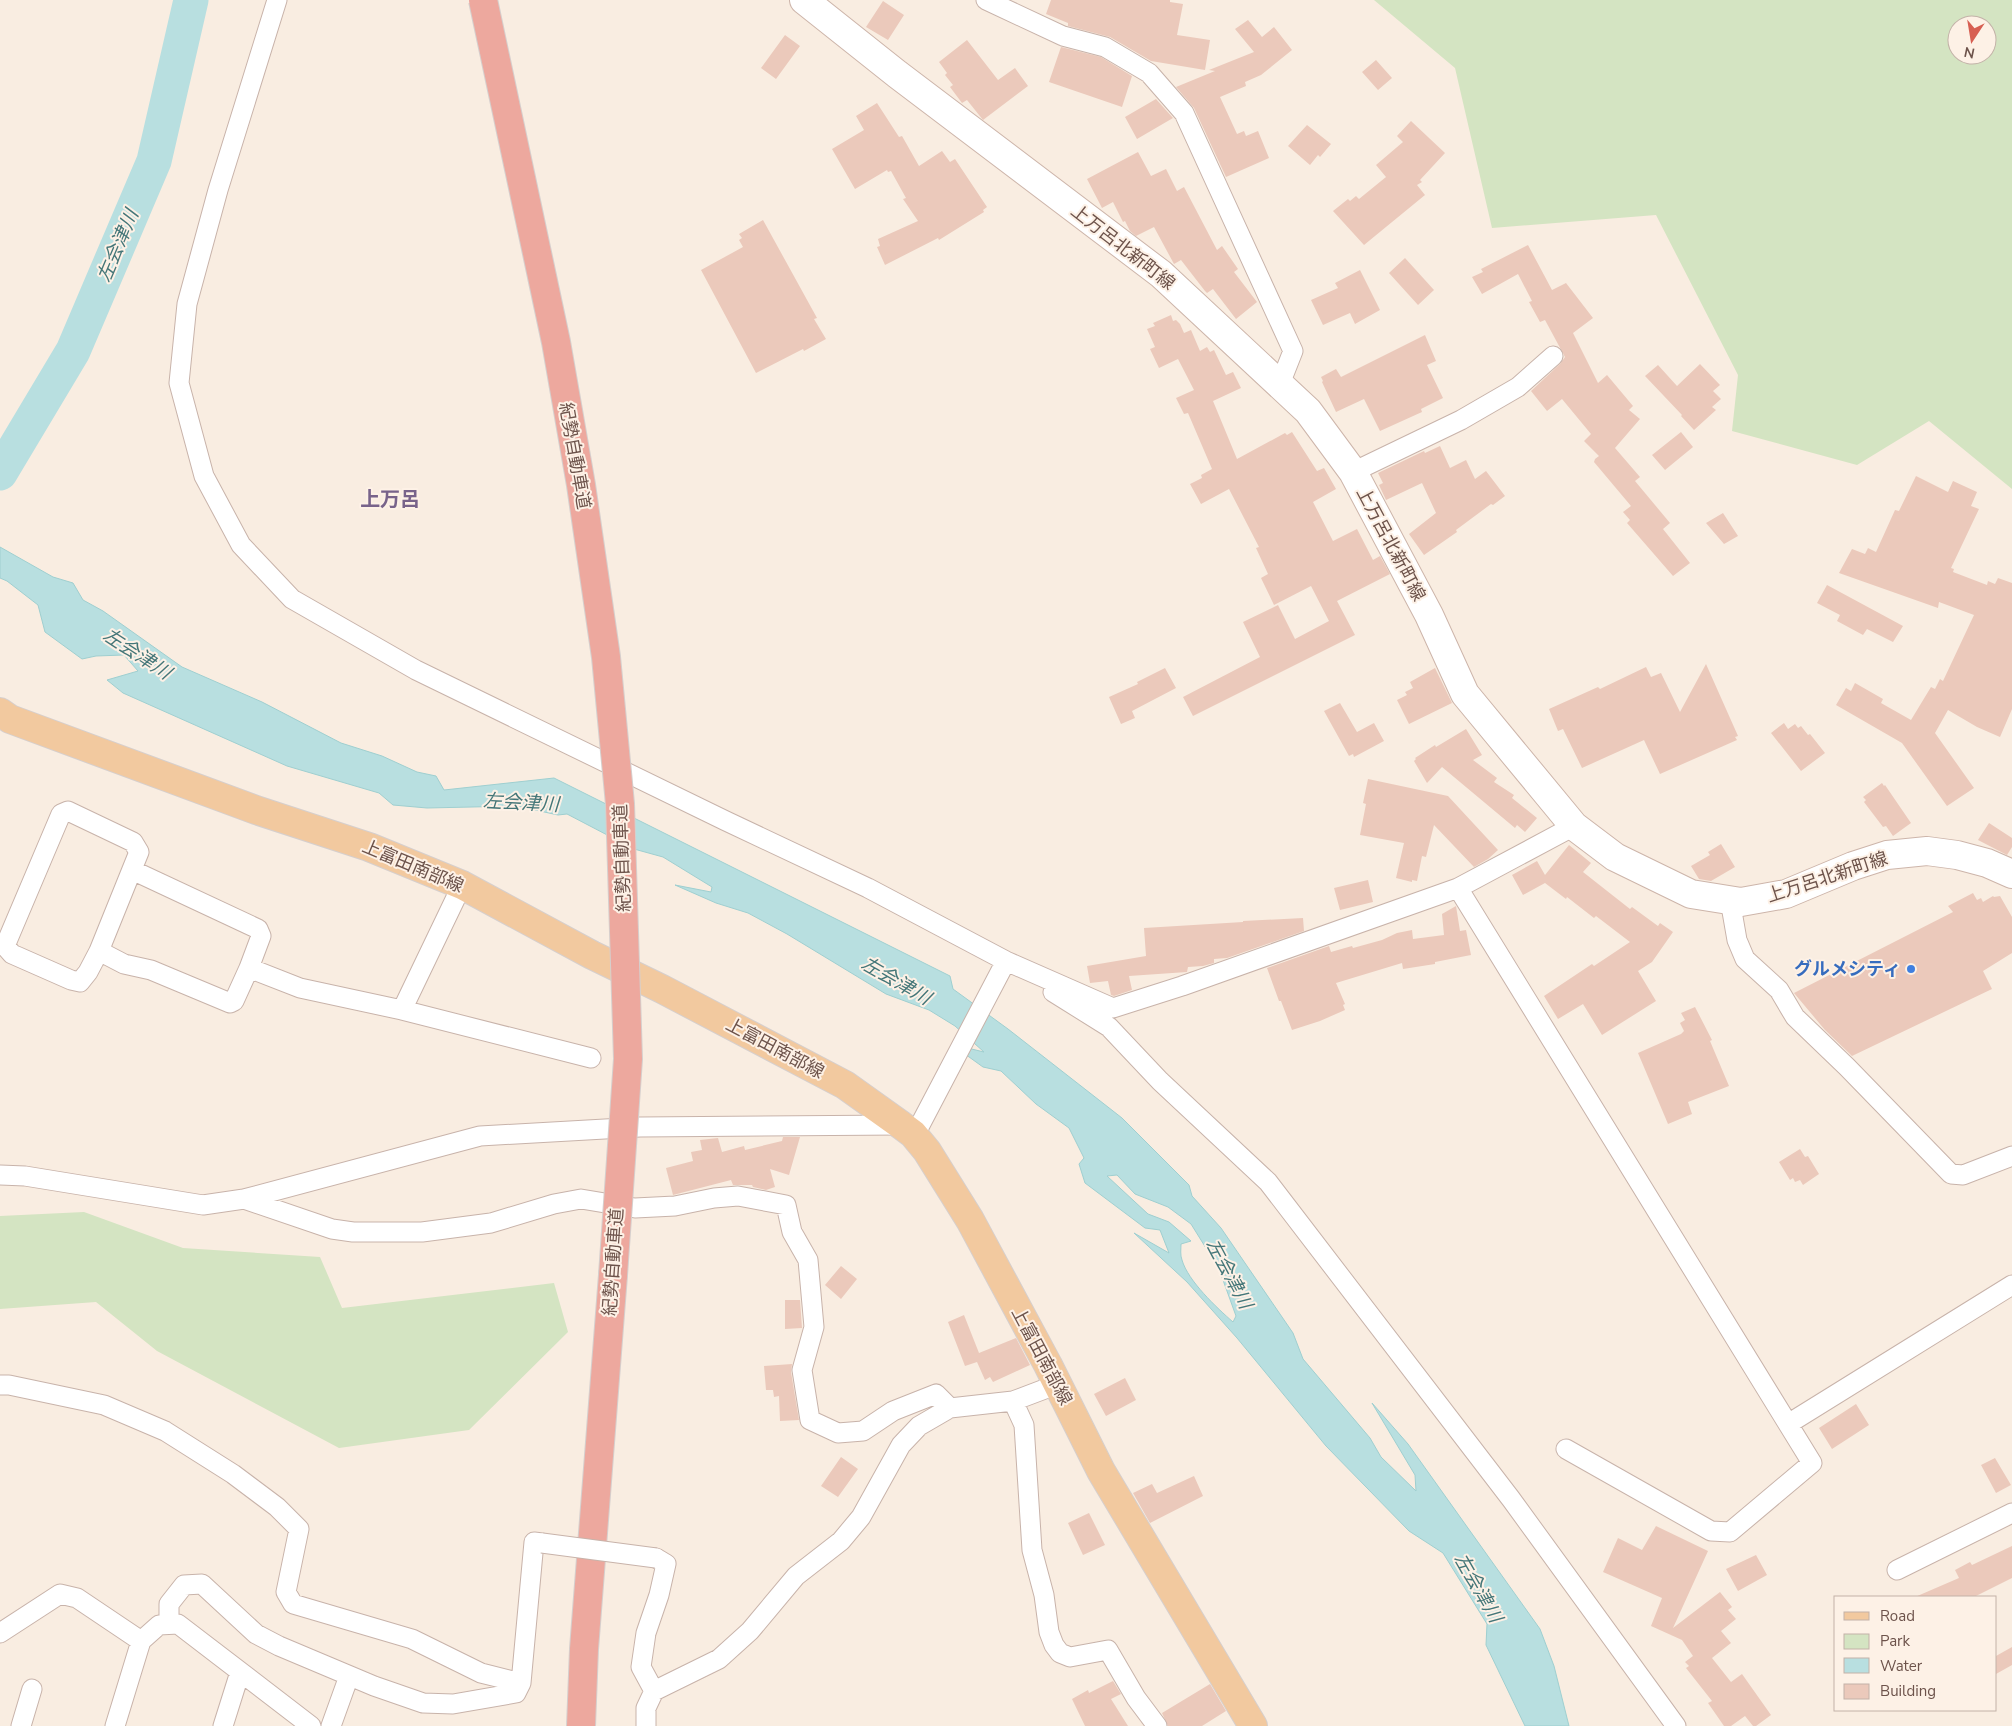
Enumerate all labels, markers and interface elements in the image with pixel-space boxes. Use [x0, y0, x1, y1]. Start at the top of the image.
north arrow [1947, 15, 1997, 65]
text: N [1962, 42, 1977, 63]
street label: 上万呂北新町線 [1066, 199, 1180, 295]
water label: 左会津川 [91, 204, 146, 286]
street label: 紀勢自動車道 [554, 401, 596, 511]
street label: 上万呂北新町線 [1351, 483, 1431, 605]
district label: 上万呂 [360, 486, 420, 513]
water label: 左会津川 [98, 622, 178, 687]
water label: 左会津川 [482, 788, 562, 818]
street label: 紀勢自動車道 [608, 804, 636, 912]
street label: 上富田南部線 [359, 834, 467, 898]
street label: 上万呂北新町線 [1763, 846, 1891, 908]
water label: 左会津川 [857, 951, 937, 1012]
place label: グルメシティ [1794, 957, 1901, 981]
marker: グルメシティ [1905, 963, 1917, 975]
street label: 上富田南部線 [722, 1012, 828, 1084]
street label: 紀勢自動車道 [597, 1207, 629, 1317]
water label: 左会津川 [1200, 1234, 1259, 1315]
street label: 上富田南部線 [1006, 1303, 1078, 1409]
water label: 左会津川 [1448, 1549, 1509, 1629]
legend [1834, 1596, 1997, 1711]
text: Road [1880, 1606, 1915, 1626]
text: Park [1880, 1631, 1910, 1651]
text: Water [1880, 1656, 1923, 1676]
text: Building [1880, 1681, 1936, 1701]

